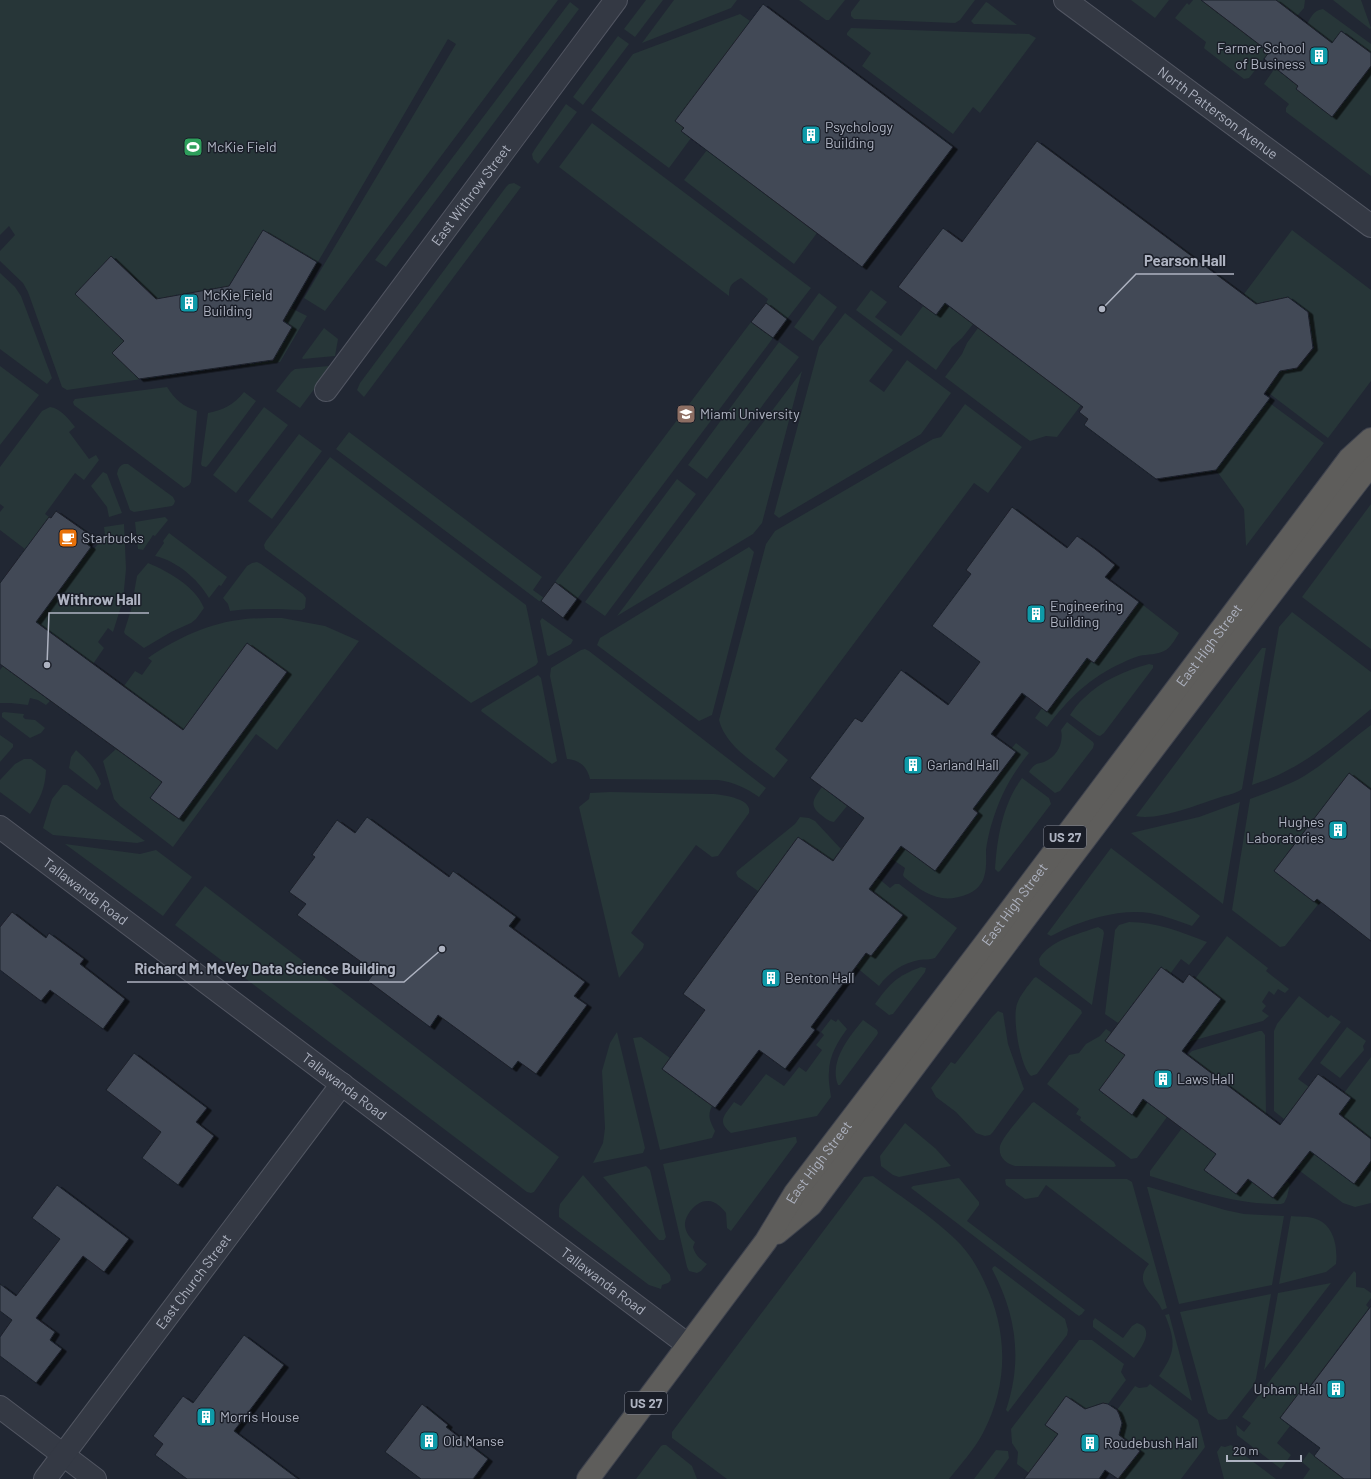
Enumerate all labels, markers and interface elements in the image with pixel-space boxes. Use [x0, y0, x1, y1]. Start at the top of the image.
place label: Farmer School of Business [1217, 39, 1305, 72]
building icon: Farmer School of Business [1308, 45, 1330, 67]
street label: North Patterson Avenue [1155, 63, 1282, 162]
place label: Psychology Building [825, 118, 893, 151]
building icon: Psychology Building [800, 124, 822, 146]
sports icon: McKie Field [182, 136, 204, 158]
place label: McKie Field [207, 138, 277, 155]
street label: East Withrow Street [427, 141, 514, 249]
callout: Pearson Hall [1136, 247, 1234, 274]
text: Pearson Hall [1144, 251, 1226, 269]
place label: McKie Field Building [203, 286, 273, 319]
building icon: McKie Field Building [178, 292, 200, 314]
school or university icon: Miami University [675, 403, 697, 425]
place label: Miami University [700, 405, 800, 422]
cafe icon: Starbucks [57, 527, 79, 549]
place label: Starbucks [82, 529, 144, 546]
callout: Withrow Hall [49, 586, 149, 613]
text: Withrow Hall [57, 590, 141, 608]
place label: Engineering Building [1050, 597, 1123, 630]
street label: East High Street [1172, 600, 1245, 690]
building icon: Engineering Building [1025, 603, 1047, 625]
building icon: Garland Hall [902, 754, 924, 776]
place label: Garland Hall [927, 756, 999, 773]
place label: Hughes Laboratories [1246, 813, 1324, 846]
building icon: Hughes Laboratories [1327, 819, 1349, 841]
road number: US 27 [1044, 826, 1086, 848]
street label: Tallawanda Road [40, 854, 131, 928]
street label: East High Street [978, 859, 1051, 949]
callout: Richard M. McVey Data Science Building [127, 955, 404, 982]
text: Richard M. McVey Data Science Building [134, 959, 396, 977]
building icon: Benton Hall [760, 967, 782, 989]
place label: Benton Hall [785, 969, 854, 986]
street label: Tallawanda Road [299, 1048, 390, 1123]
building icon: Laws Hall [1152, 1068, 1174, 1090]
place label: Laws Hall [1177, 1070, 1234, 1087]
street label: East High Street [782, 1117, 855, 1206]
street label: East Church Street [152, 1230, 234, 1332]
street label: Tallawanda Road [558, 1243, 649, 1318]
building icon: Upham Hall [1325, 1378, 1347, 1400]
place label: Upham Hall [1253, 1380, 1322, 1397]
road number: US 27 [625, 1392, 667, 1414]
building icon: Morris House [195, 1406, 217, 1428]
place label: Morris House [220, 1408, 299, 1425]
building icon: Old Manse [418, 1430, 440, 1452]
place label: Old Manse [443, 1432, 504, 1449]
building icon: Roudebush Hall [1079, 1432, 1101, 1454]
place label: Roudebush Hall [1104, 1434, 1198, 1451]
scale bar [1227, 1437, 1301, 1463]
text: 20 m [1233, 1443, 1259, 1457]

